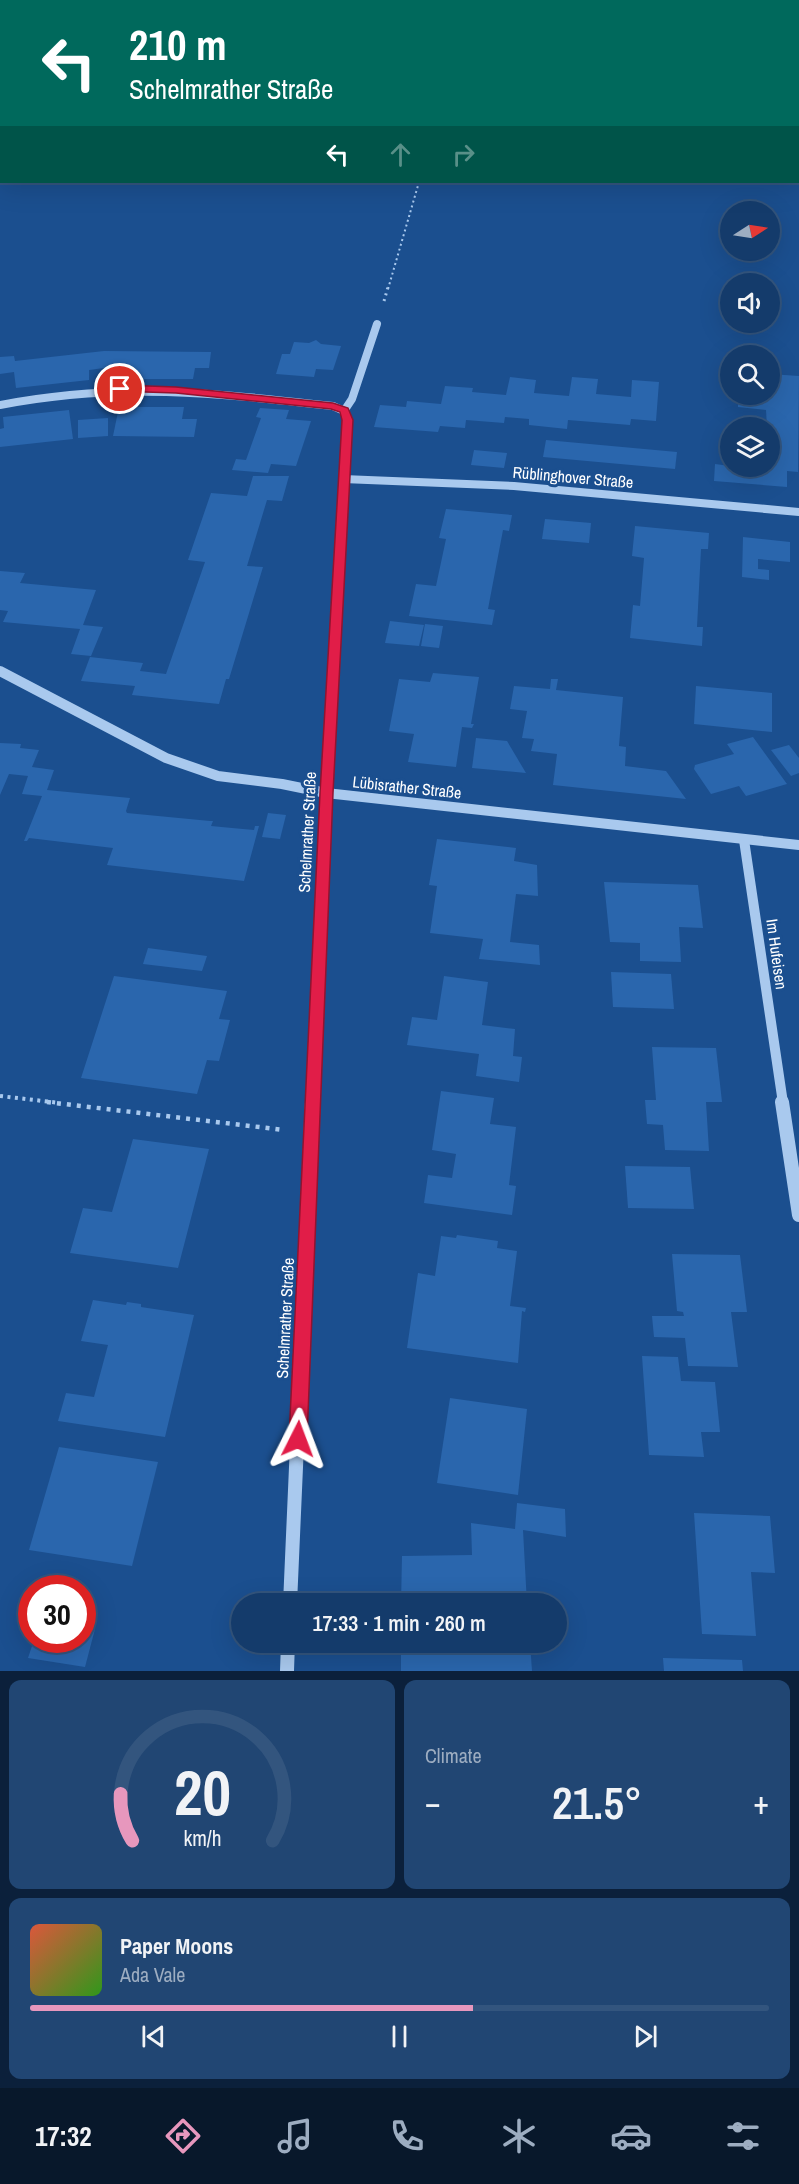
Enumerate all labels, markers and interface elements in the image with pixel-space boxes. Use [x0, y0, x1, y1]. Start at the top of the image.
text: 210 m [129, 17, 227, 73]
icon: left [30, 24, 108, 102]
text: Schelmrather Straße [129, 71, 333, 107]
icon: left [321, 138, 354, 171]
icon: ahead [384, 138, 417, 171]
icon: right [447, 138, 480, 171]
north arrow [720, 201, 780, 261]
map controls [720, 201, 780, 477]
button: sound [720, 273, 780, 333]
button: search [720, 345, 780, 405]
pin [94, 363, 145, 414]
icon: arrive [103, 372, 136, 405]
button: layers [720, 417, 780, 477]
street label: Rüblinghover Straße [512, 461, 634, 493]
street label: Lübisrather Straße [351, 770, 463, 804]
street label: Schelmrather Straße [293, 771, 321, 893]
street label: Im Hufeisen [761, 917, 793, 991]
street label: Schelmrather Straße [271, 1257, 299, 1379]
position arrow [266, 1407, 330, 1471]
speed limit sign: 30 [18, 1575, 96, 1653]
text: 17:33 · 1 min · 260 m [312, 1608, 486, 1638]
text: Climate [425, 1742, 482, 1769]
text: 20 [174, 1750, 230, 1834]
text: 21.5° [552, 1772, 642, 1833]
text: − [425, 1780, 441, 1824]
text: + [753, 1780, 769, 1824]
text: km/h [183, 1825, 221, 1854]
text: Paper Moons [120, 1931, 233, 1961]
text: Ada Vale [120, 1961, 185, 1988]
icon: previous [137, 2020, 170, 2053]
icon: pause [383, 2020, 416, 2053]
icon: next [629, 2020, 662, 2053]
icon: directions [162, 2115, 204, 2157]
icon: music [274, 2115, 316, 2157]
icon: phone [386, 2115, 428, 2157]
icon: climate [498, 2115, 540, 2157]
icon: car [610, 2115, 652, 2157]
icon: filters [722, 2115, 764, 2157]
text: 17:32 [35, 2118, 92, 2154]

